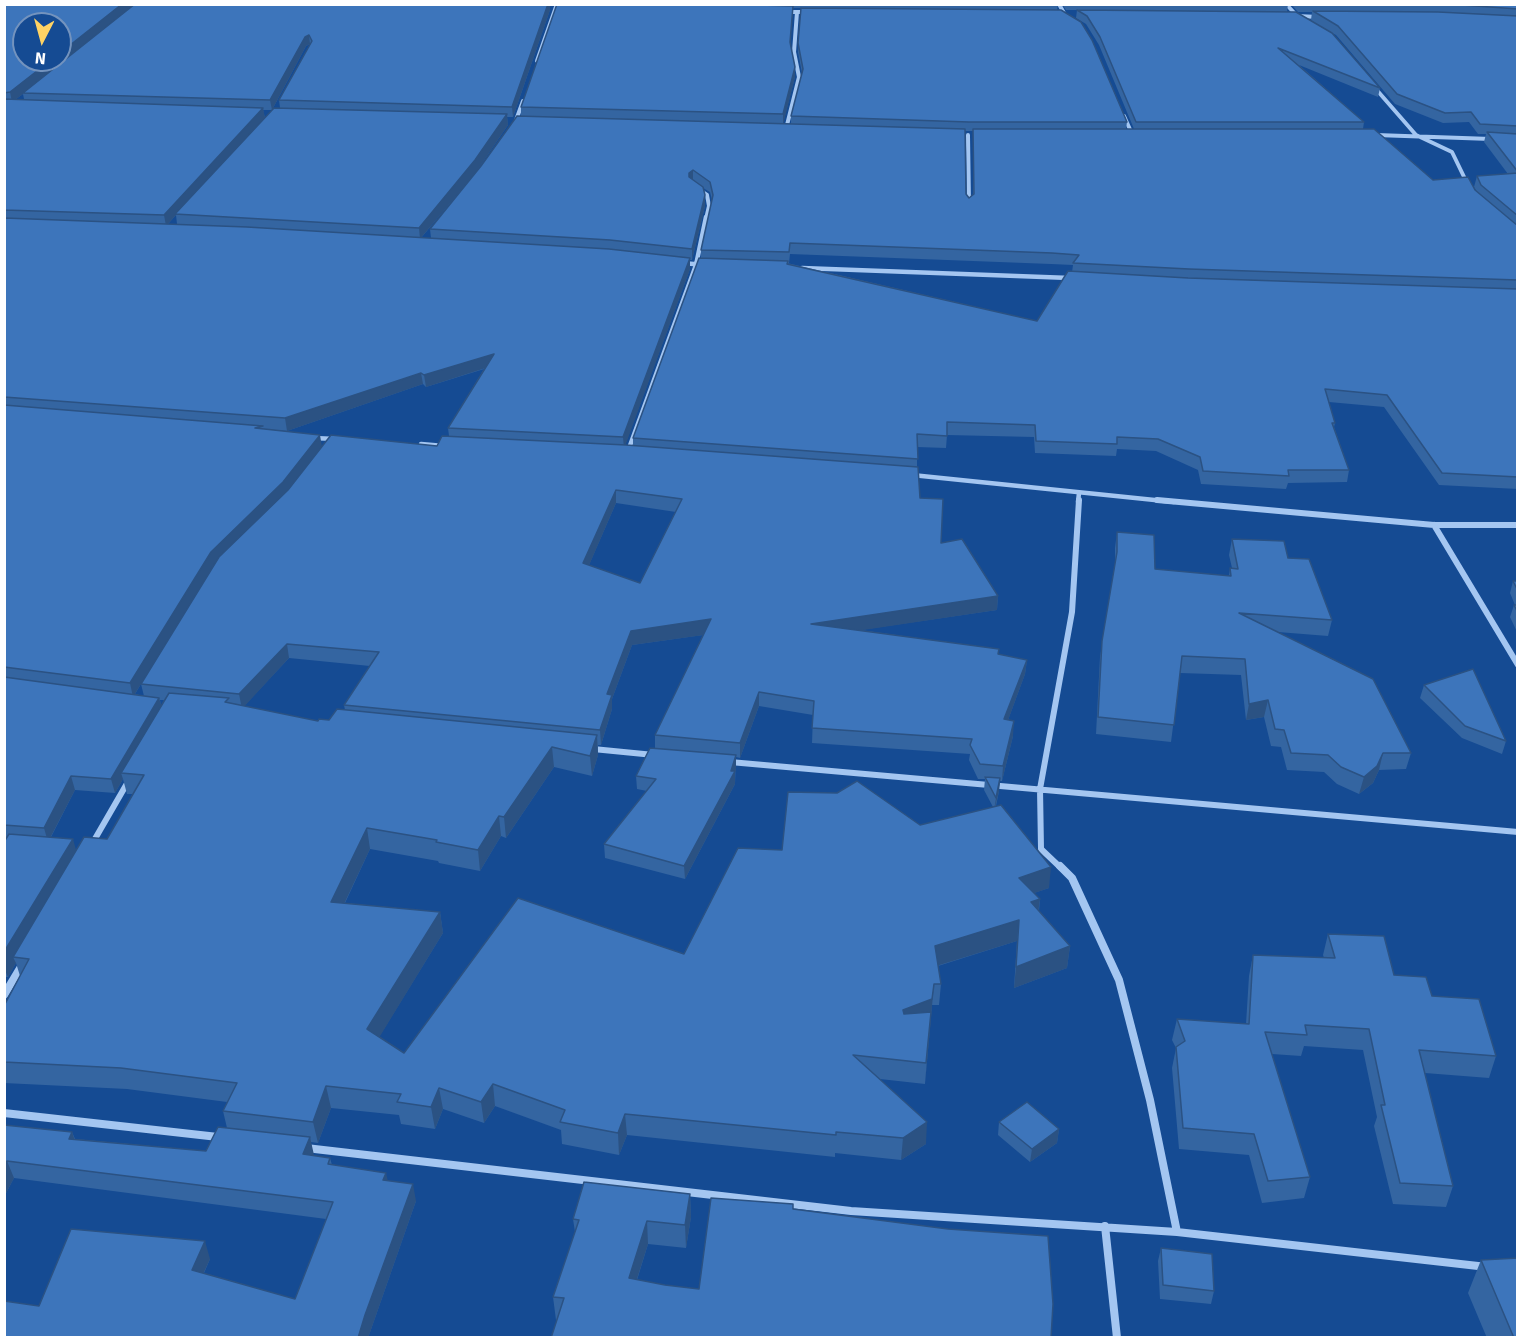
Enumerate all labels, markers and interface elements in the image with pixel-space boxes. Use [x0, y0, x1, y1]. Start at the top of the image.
north arrow [12, 12, 72, 72]
text: N [34, 47, 47, 68]

